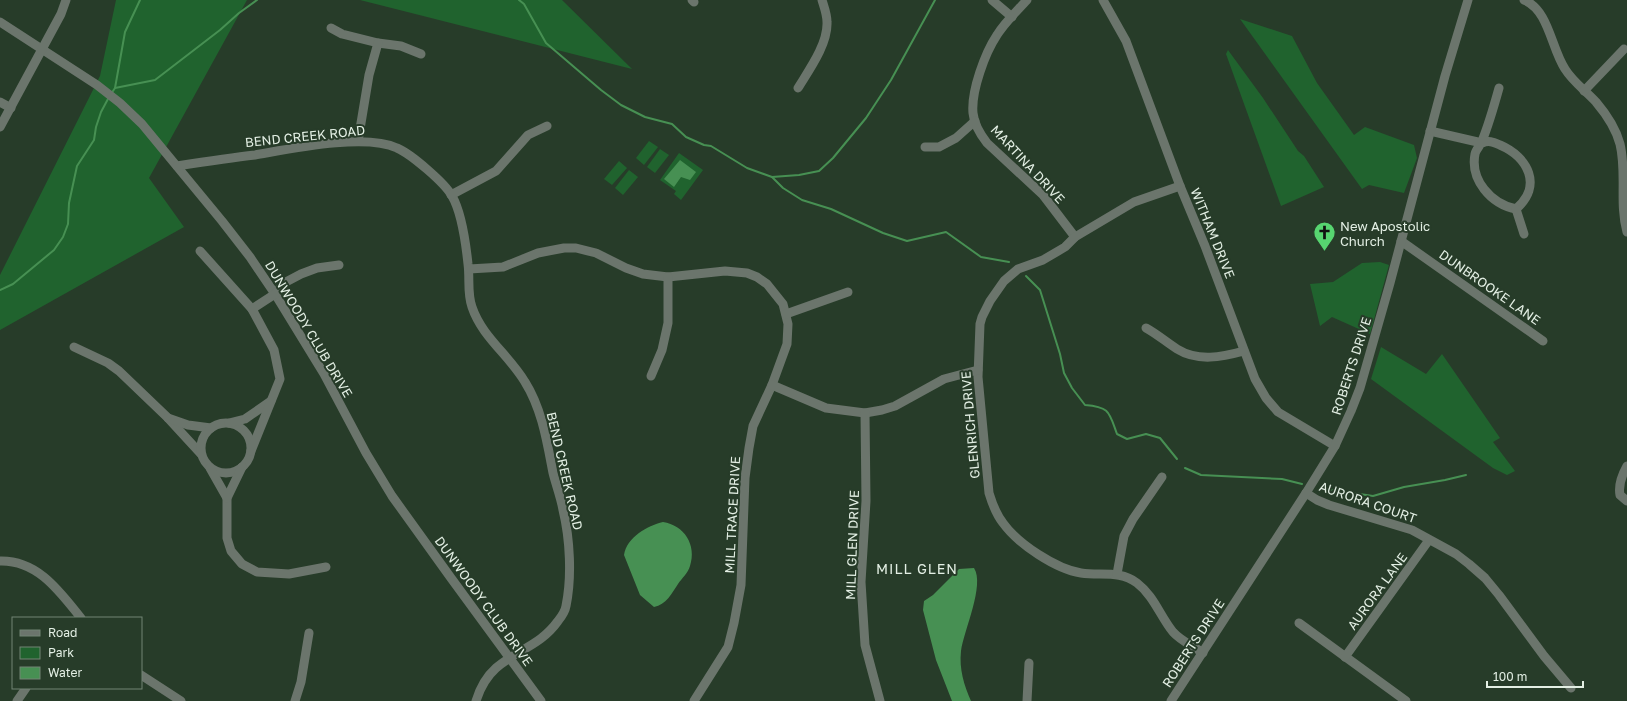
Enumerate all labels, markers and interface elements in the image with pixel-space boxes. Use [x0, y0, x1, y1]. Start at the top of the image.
street label: BEND CREEK ROAD [244, 122, 366, 150]
street label: MARTINA DRIVE [988, 122, 1068, 207]
street label: WITHAM DRIVE [1188, 185, 1238, 281]
place label: New Apostolic Church [1340, 218, 1430, 249]
church icon: New Apostolic Church [1311, 220, 1337, 253]
street label: DUNBROOKE LANE [1436, 246, 1544, 328]
street label: DUNWOODY CLUB DRIVE [262, 258, 356, 400]
street label: ROBERTS DRIVE [1328, 315, 1374, 417]
street label: GLENRICH DRIVE [957, 370, 983, 479]
street label: BEND CREEK ROAD [544, 410, 586, 532]
street label: MILL TRACE DRIVE [721, 456, 743, 574]
street label: AURORA COURT [1317, 478, 1419, 526]
street label: MILL GLEN DRIVE [842, 490, 862, 600]
street label: DUNWOODY CLUB DRIVE [432, 533, 536, 669]
street label: AURORA LANE [1344, 549, 1410, 633]
district label: MILL GLEN [876, 560, 958, 577]
street label: ROBERTS DRIVE [1159, 596, 1228, 690]
legend [12, 617, 142, 689]
text: Road [48, 625, 77, 640]
text: Park [48, 645, 74, 660]
scale bar [1487, 663, 1583, 689]
text: Water [48, 665, 82, 680]
text: 100 m [1493, 669, 1527, 684]

